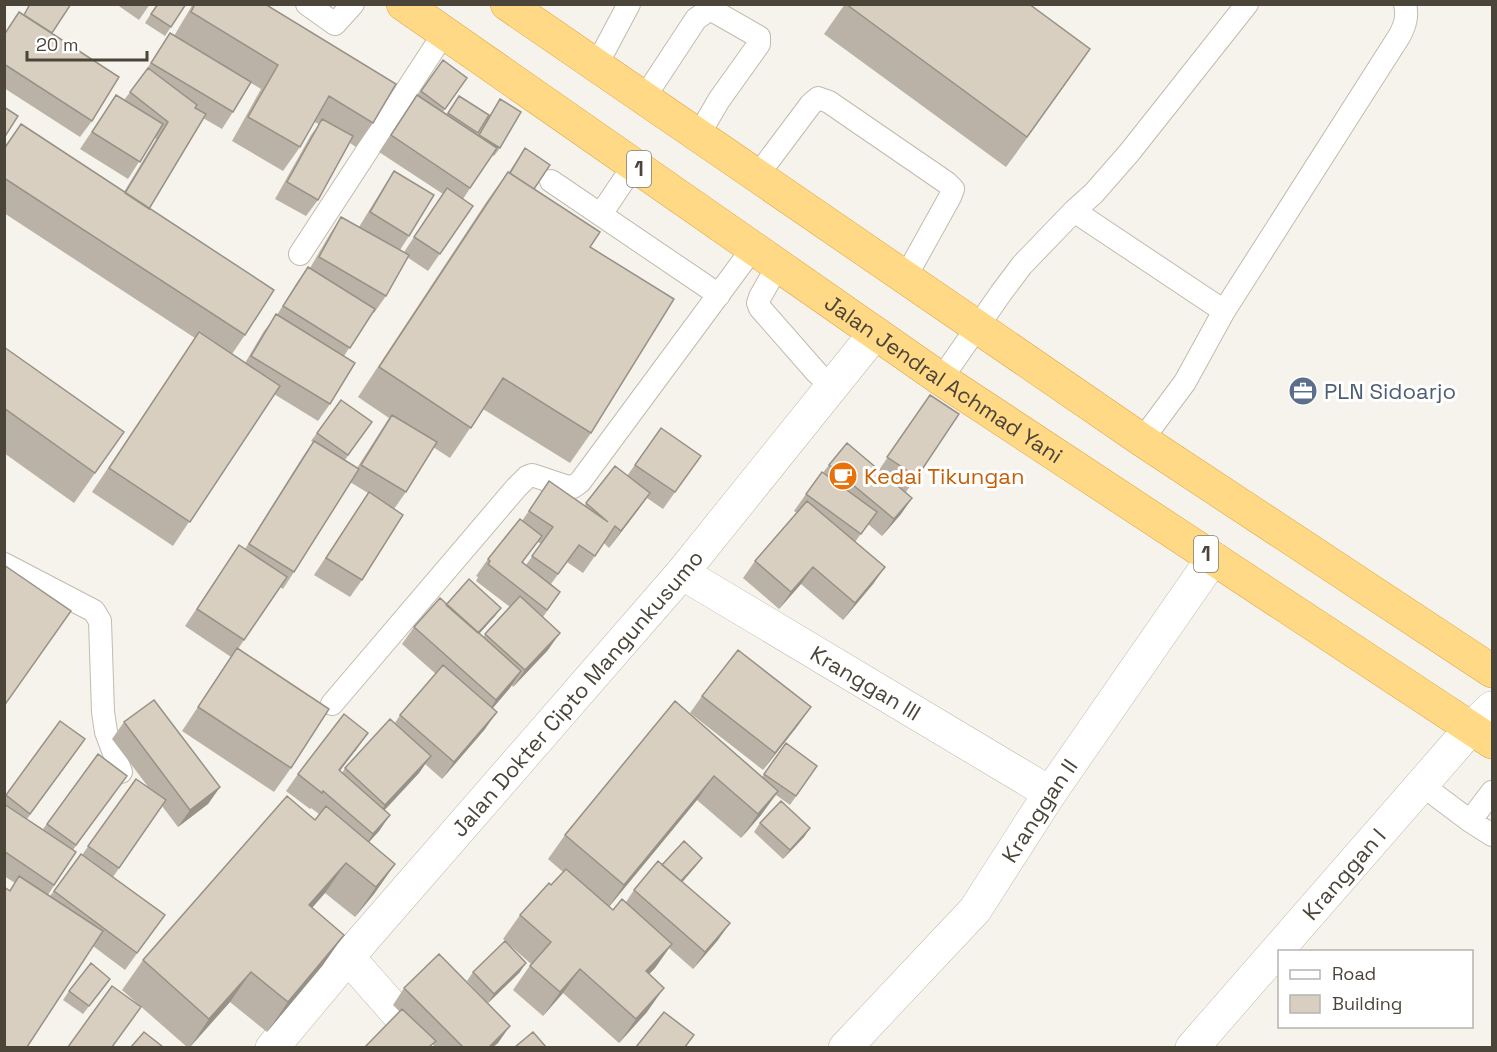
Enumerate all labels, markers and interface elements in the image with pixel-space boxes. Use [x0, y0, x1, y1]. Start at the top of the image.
scale bar [27, 24, 147, 62]
text: 20 m [36, 33, 79, 56]
road number: 1 [627, 151, 651, 187]
street label: Jalan Jendral Achmad Yani [819, 288, 1068, 469]
office icon: PLN Sidoarjo [1287, 375, 1319, 407]
place label: PLN Sidoarjo [1324, 377, 1456, 405]
cafe icon: Kedai Tikungan [827, 460, 859, 492]
place label: Kedai Tikungan [864, 462, 1024, 490]
road number: 1 [1194, 536, 1218, 572]
street label: Jalan Dokter Cipto Mangunkusumo [445, 544, 709, 842]
street label: Kranggan III [805, 639, 926, 727]
street label: Kranggan II [995, 753, 1083, 868]
street label: Kranggan I [1296, 822, 1391, 926]
legend [1278, 950, 1473, 1028]
text: Road [1332, 962, 1376, 985]
text: Building [1332, 992, 1402, 1015]

